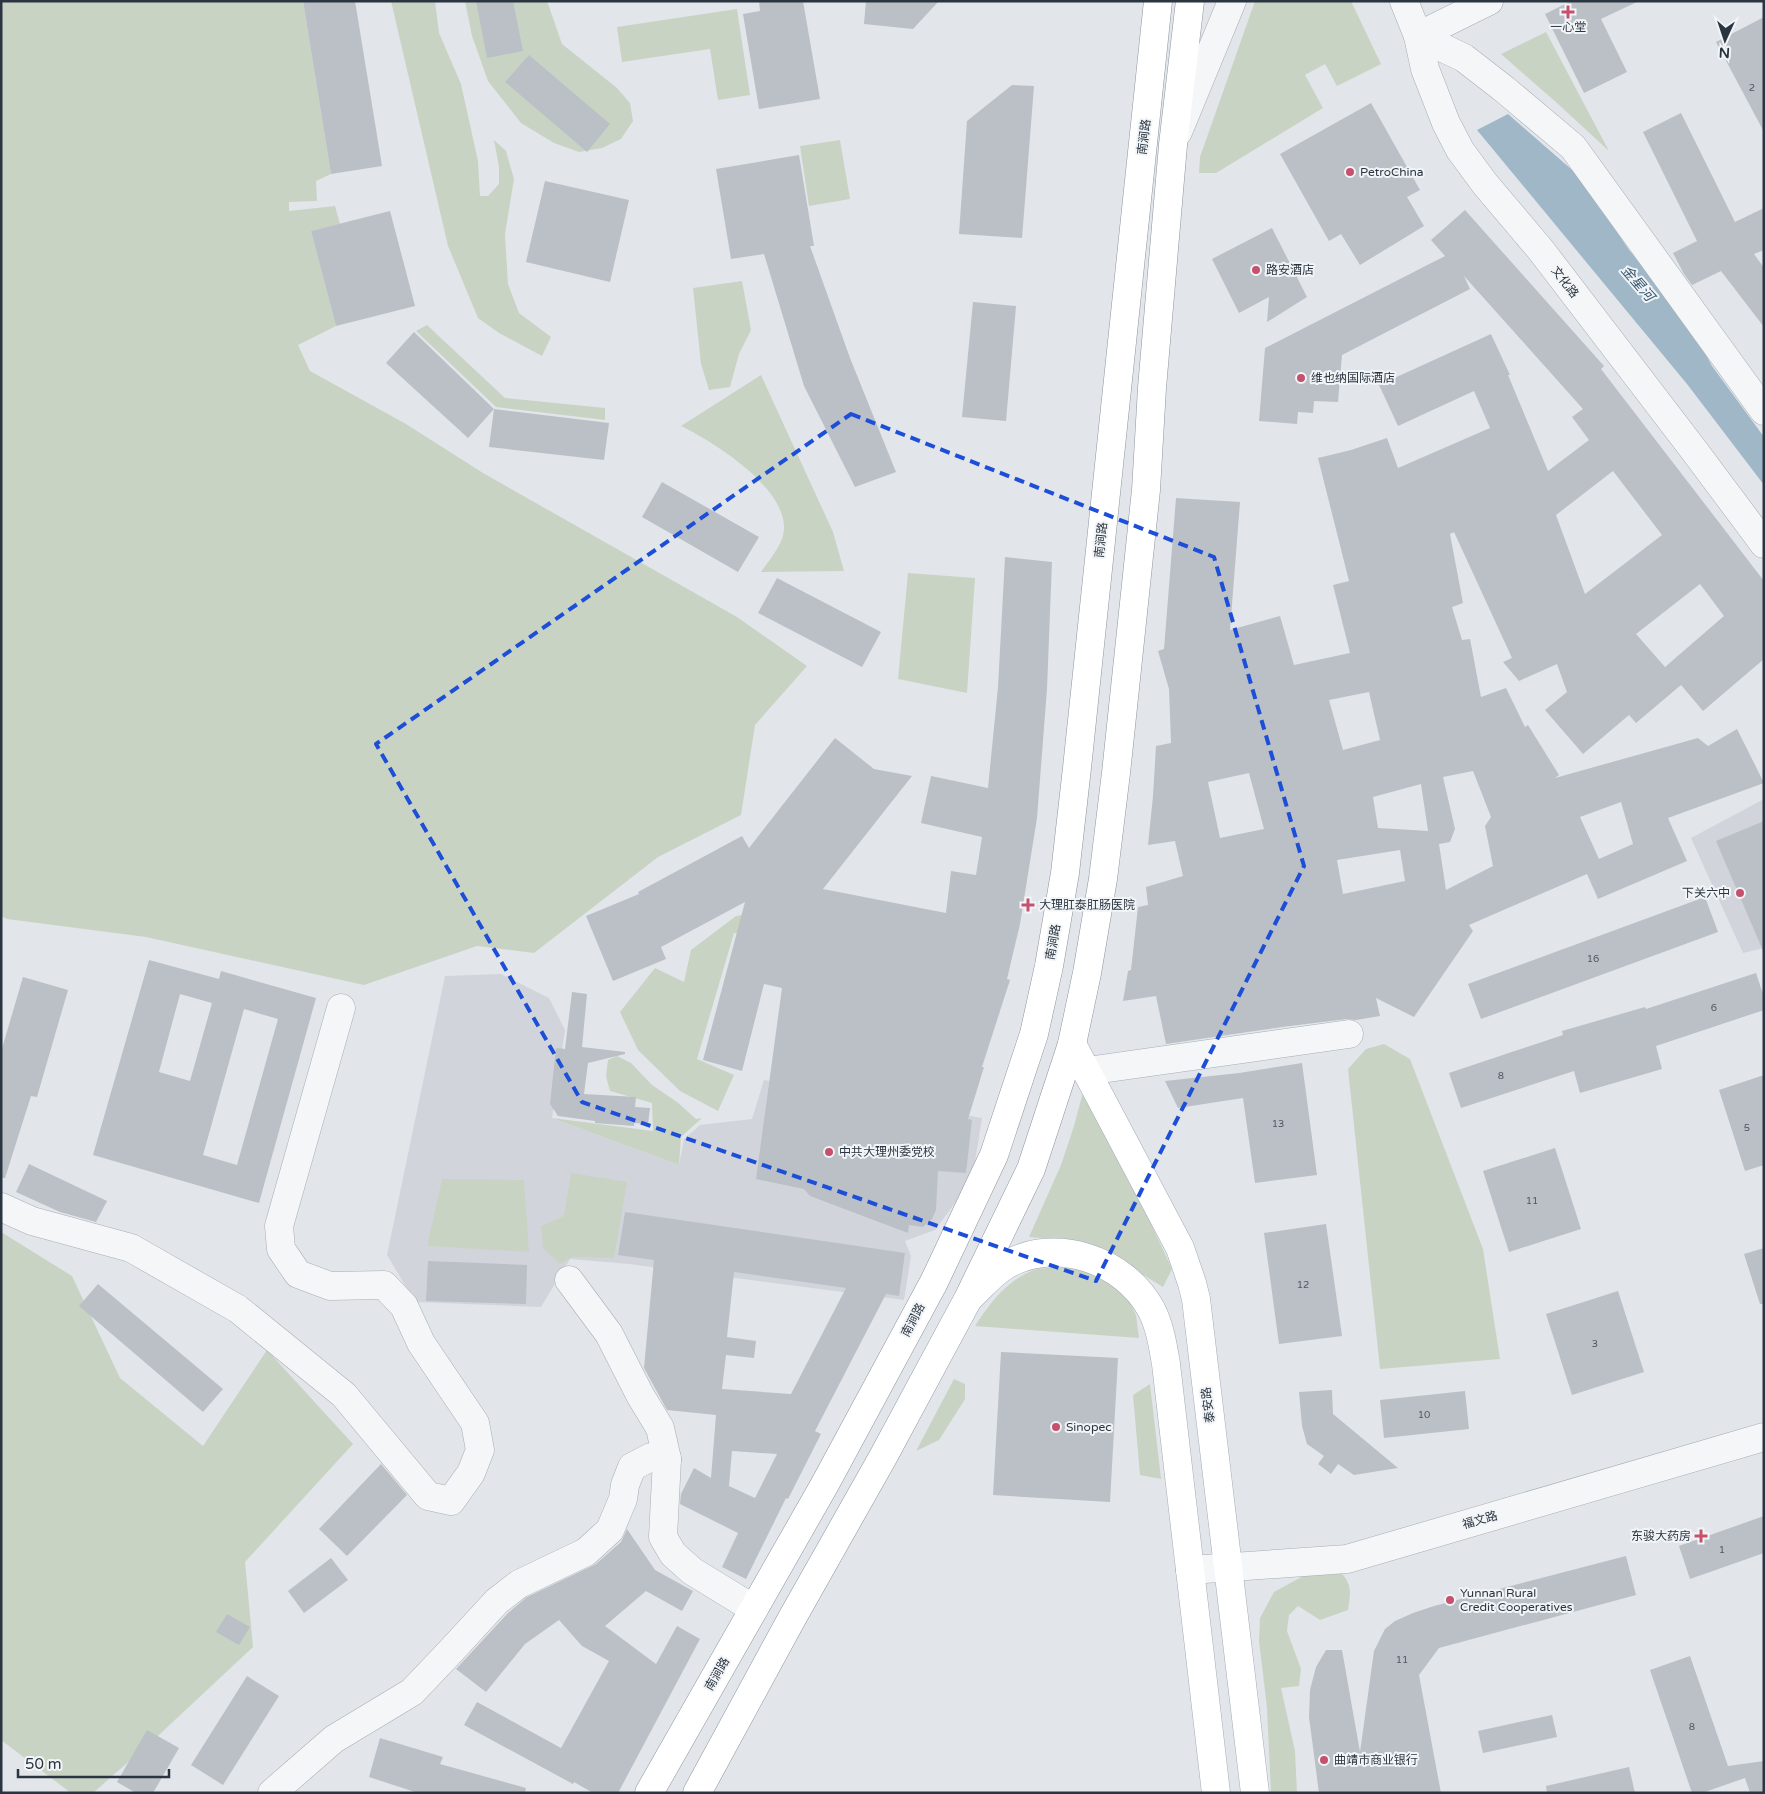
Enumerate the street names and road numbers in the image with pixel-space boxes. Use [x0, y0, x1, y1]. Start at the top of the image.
street label: 南涧路 [1135, 118, 1153, 156]
street label: 文化路 [1548, 264, 1582, 300]
street label: 南涧路 [1092, 521, 1110, 559]
street label: 南涧路 [1043, 923, 1063, 961]
street label: 南涧路 [898, 1301, 928, 1339]
street label: 泰安路 [1199, 1386, 1217, 1424]
street label: 福文路 [1461, 1508, 1499, 1532]
street label: 南涧路 [702, 1655, 732, 1693]

